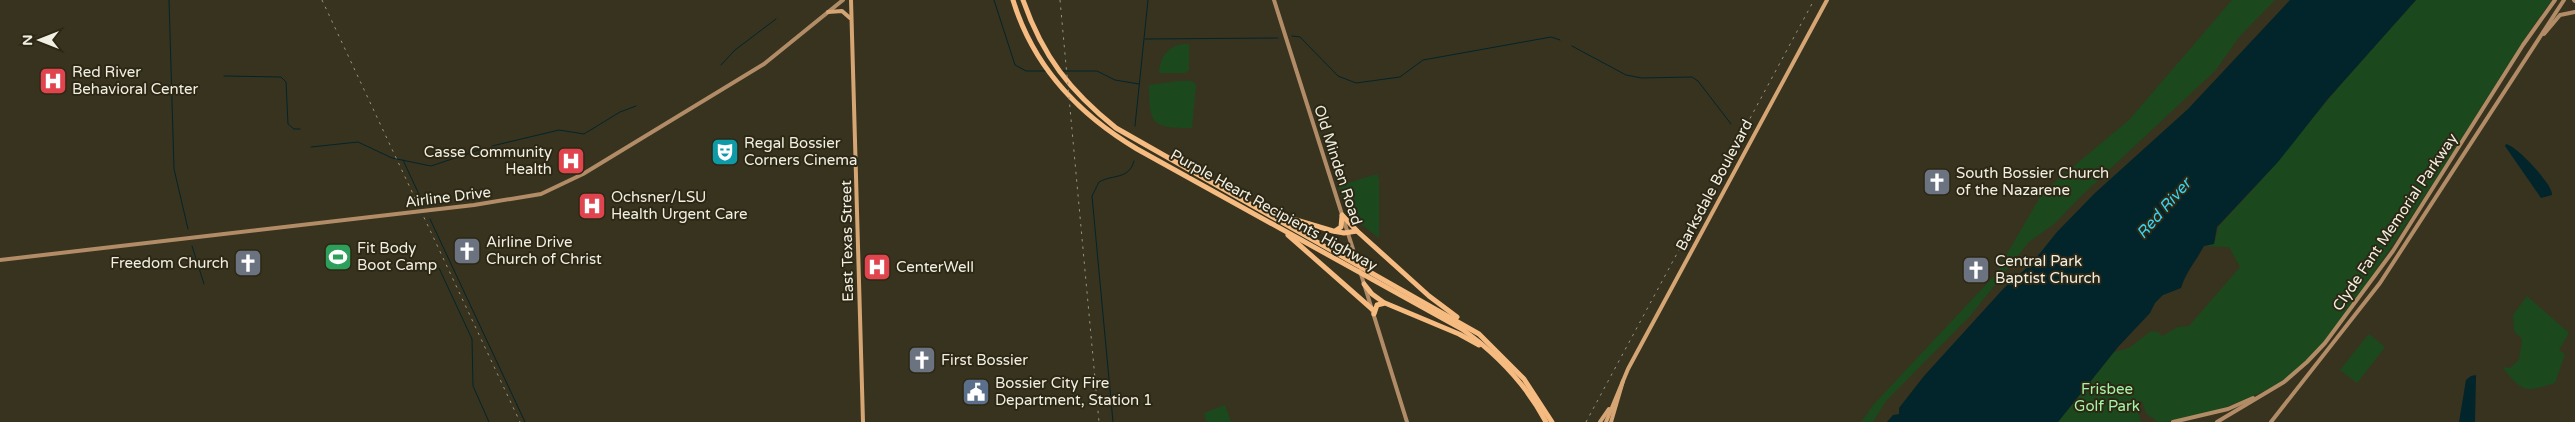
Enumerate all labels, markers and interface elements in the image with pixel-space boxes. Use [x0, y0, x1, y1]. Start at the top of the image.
north arrow [15, 15, 65, 65]
text: N [19, 34, 36, 46]
place label: Red River Behavioral Center [72, 63, 199, 98]
hospital icon: Red River Behavioral Center [38, 66, 68, 96]
street label: Old Minden Road [1310, 103, 1366, 227]
street label: Barksdale Boulevard [1672, 116, 1756, 254]
street label: Clyde Fant Memorial Parkway [2329, 130, 2461, 314]
place label: Regal Bossier Corners Cinema [744, 134, 858, 169]
theatre icon: Regal Bossier Corners Cinema [710, 137, 740, 167]
place label: Casse Community Health [424, 143, 552, 178]
street label: Purple Heart Recipients Highway [1167, 145, 1381, 275]
hospital icon: Casse Community Health [556, 146, 586, 176]
place label: South Bossier Church of the Nazarene [1956, 164, 2109, 199]
church icon: South Bossier Church of the Nazarene [1922, 167, 1952, 197]
water label: Red River [2132, 173, 2197, 243]
street label: East Texas Street [837, 180, 857, 302]
street label: Airline Drive [404, 183, 492, 211]
place label: Ochsner/LSU Health Urgent Care [611, 188, 748, 223]
hospital icon: Ochsner/LSU Health Urgent Care [577, 191, 607, 221]
place label: Airline Drive Church of Christ [486, 233, 602, 268]
church icon: Airline Drive Church of Christ [452, 236, 482, 266]
place label: Fit Body Boot Camp [357, 239, 437, 274]
sports icon: Fit Body Boot Camp [323, 242, 353, 272]
church icon: Freedom Church [233, 248, 263, 278]
hospital icon: CenterWell [862, 252, 892, 282]
place label: Central Park Baptist Church [1995, 252, 2101, 287]
place label: Freedom Church [110, 254, 229, 272]
church icon: Central Park Baptist Church [1961, 255, 1991, 285]
place label: CenterWell [896, 258, 974, 276]
church icon: First Bossier [907, 345, 937, 375]
place label: First Bossier [941, 351, 1028, 369]
place label: Bossier City Fire Department, Station 1 [995, 374, 1153, 409]
public building icon: Bossier City Fire Department, Station 1 [961, 377, 991, 407]
park label: Frisbee Golf Park [2074, 380, 2140, 415]

